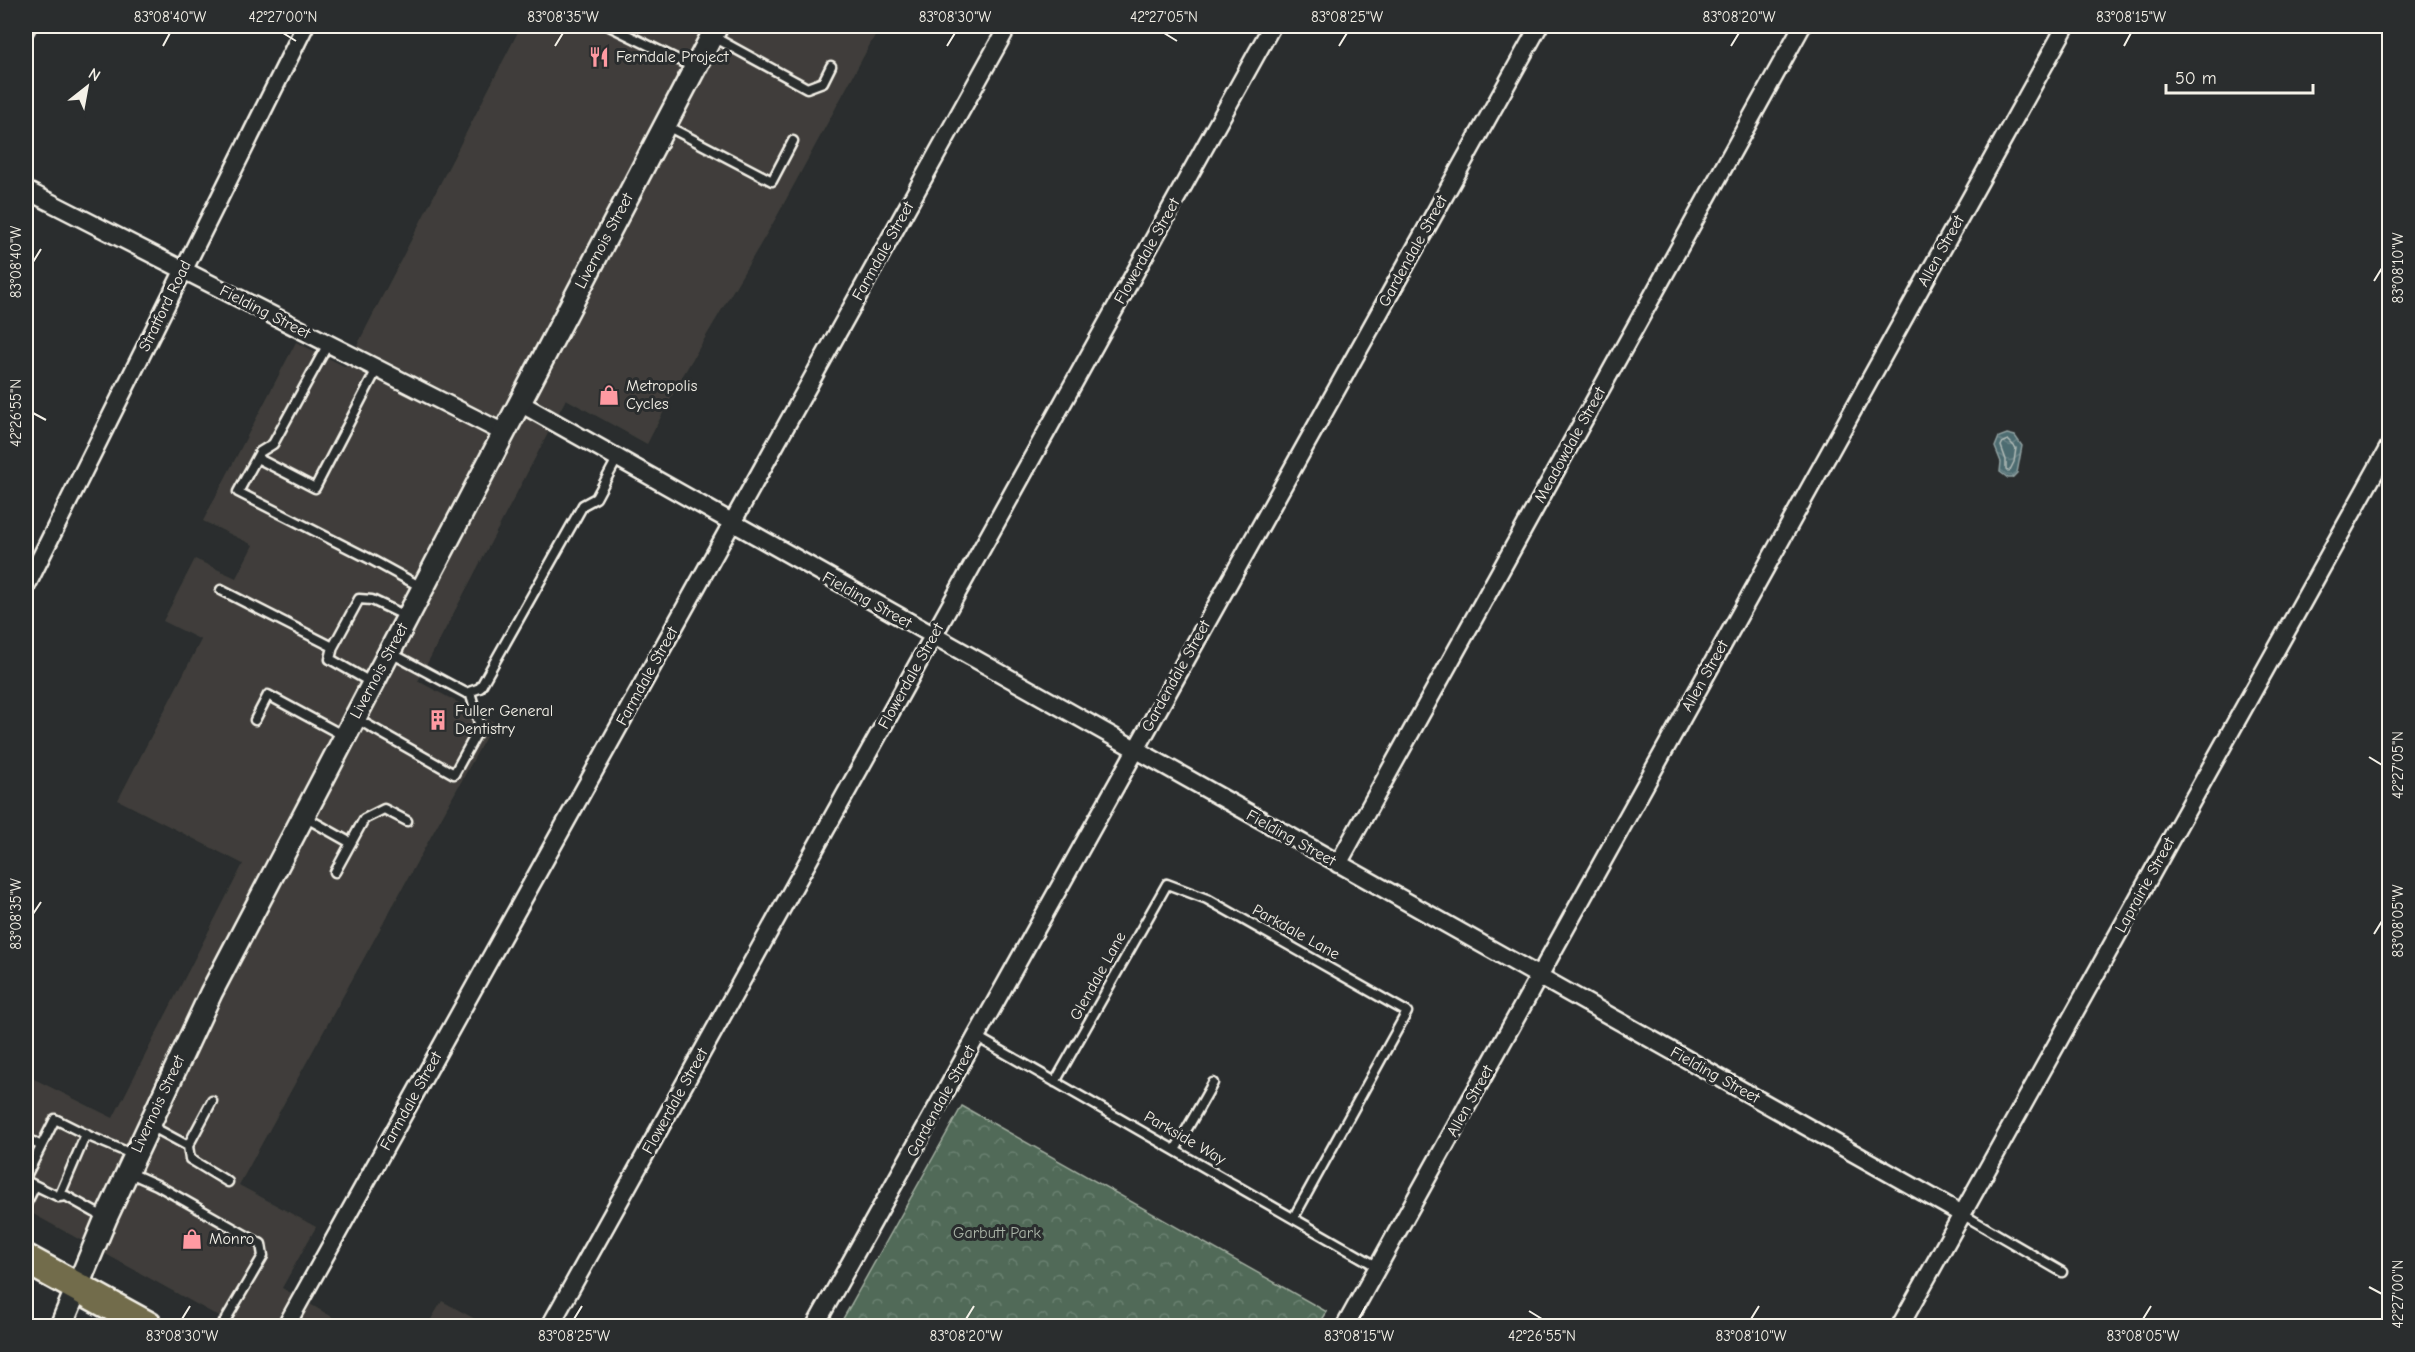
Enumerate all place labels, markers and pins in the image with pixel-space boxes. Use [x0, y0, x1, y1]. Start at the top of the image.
restaurant icon: Ferndale Project [587, 45, 611, 69]
place label: Ferndale Project [616, 48, 729, 66]
place label: Metropolis Cycles [626, 377, 698, 413]
shop icon: Metropolis Cycles [597, 383, 621, 407]
place label: Fuller General Dentistry [455, 702, 553, 738]
building icon: Fuller General Dentistry [426, 708, 450, 732]
shop icon: Monro [180, 1227, 204, 1251]
place label: Monro [209, 1230, 254, 1248]

